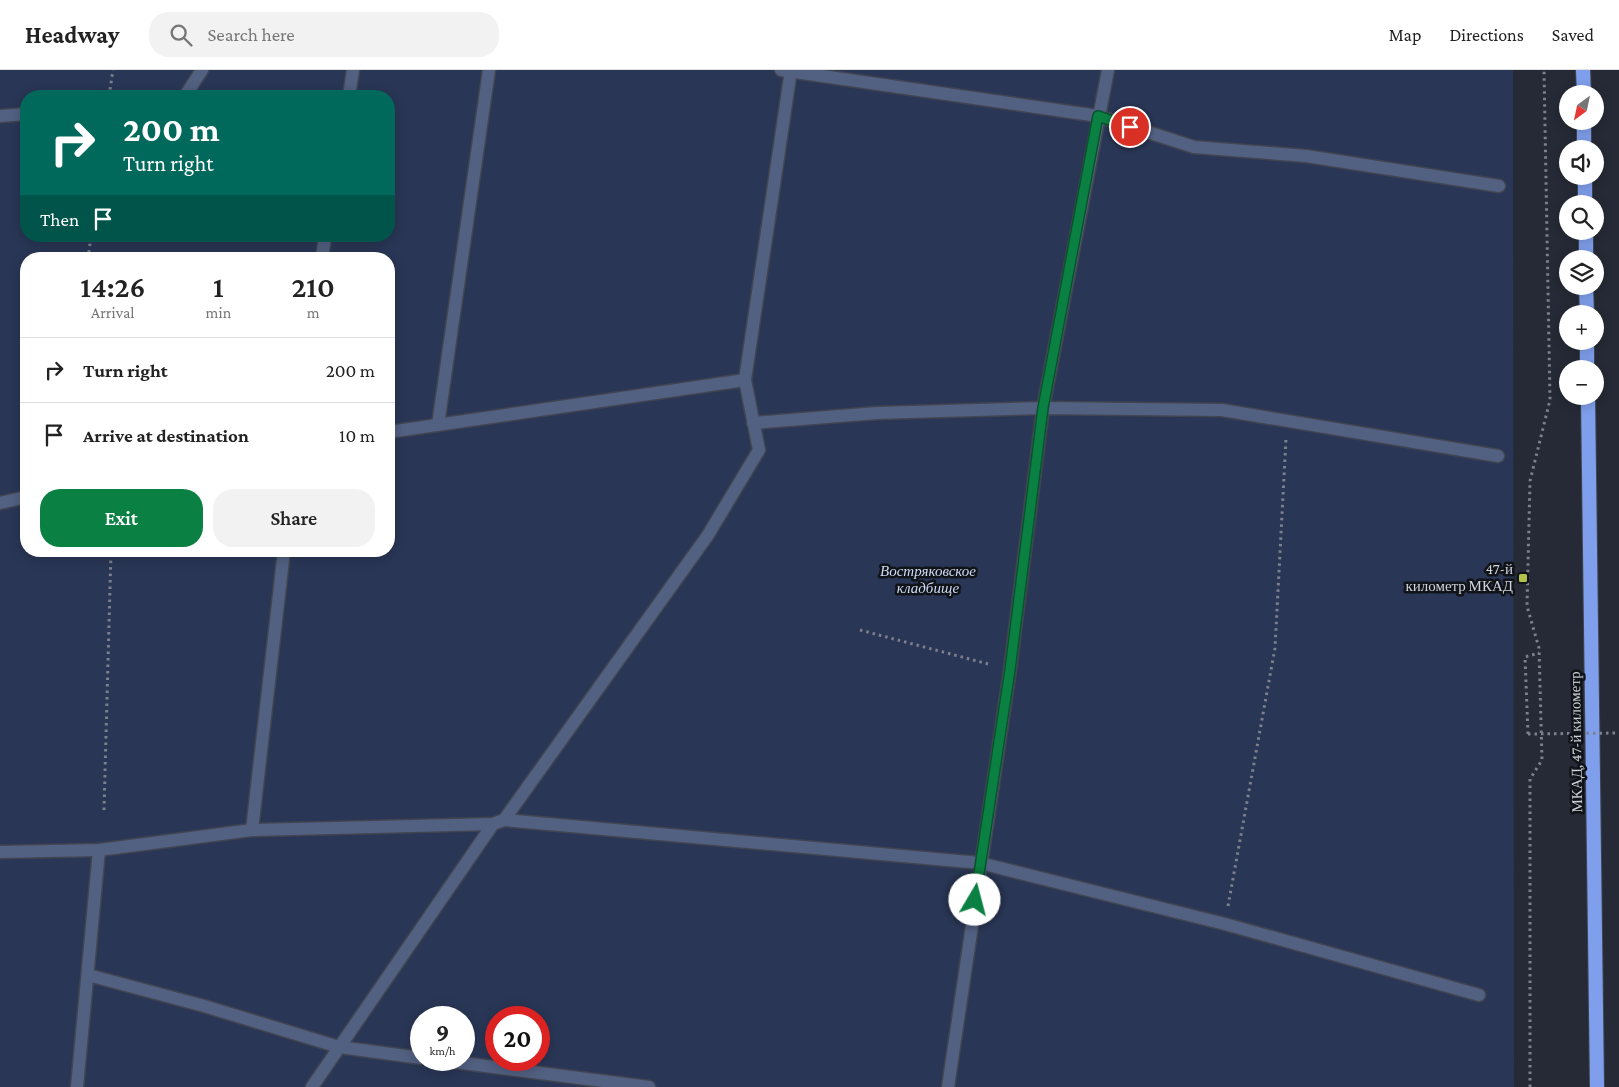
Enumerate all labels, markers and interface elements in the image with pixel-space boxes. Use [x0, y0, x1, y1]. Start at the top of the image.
search box [149, 12, 499, 57]
text: Headway [25, 21, 119, 48]
icon: search [167, 21, 195, 49]
text: Search here [207, 24, 295, 45]
text: Map [1389, 25, 1421, 45]
text: Directions [1449, 25, 1524, 45]
text: Saved [1552, 25, 1594, 45]
north arrow [1559, 85, 1604, 130]
map controls [1559, 85, 1604, 405]
pin [1109, 106, 1151, 148]
icon: right [40, 110, 105, 175]
text: 200 m [123, 110, 220, 149]
icon: arrive [1116, 113, 1144, 141]
button: sound [1559, 140, 1604, 185]
text: Turn right [123, 151, 214, 176]
button: search [1559, 195, 1604, 240]
icon: arrive [89, 205, 117, 233]
text: Then [40, 209, 79, 230]
button: layers [1559, 250, 1604, 295]
text: 14:26 [80, 270, 145, 303]
text: 1 [213, 270, 224, 303]
text: 210 [291, 270, 335, 303]
text: Arrival [91, 304, 135, 321]
text: min [206, 304, 231, 321]
text: m [307, 304, 320, 321]
button: + [1559, 305, 1604, 350]
icon: right [40, 356, 68, 384]
text: Turn right [83, 360, 168, 381]
text: 200 m [326, 360, 375, 381]
button: − [1559, 360, 1604, 405]
icon: arrive [40, 421, 68, 449]
text: Arrive at destination [83, 425, 249, 446]
text: 10 m [339, 425, 375, 446]
button: Exit [40, 489, 203, 547]
button: Share [213, 489, 375, 547]
place label: 47-й километр МКАД [1405, 561, 1513, 594]
park label: Востряковское кладбище [880, 563, 976, 596]
marker: 47-й километр МКАД [1517, 572, 1529, 584]
street label: МКАД, 47-й километр [1567, 671, 1585, 813]
position arrow [948, 873, 1000, 925]
speed limit sign: 20 [485, 1006, 550, 1071]
text: 9 [436, 1019, 449, 1046]
text: km/h [430, 1044, 455, 1058]

